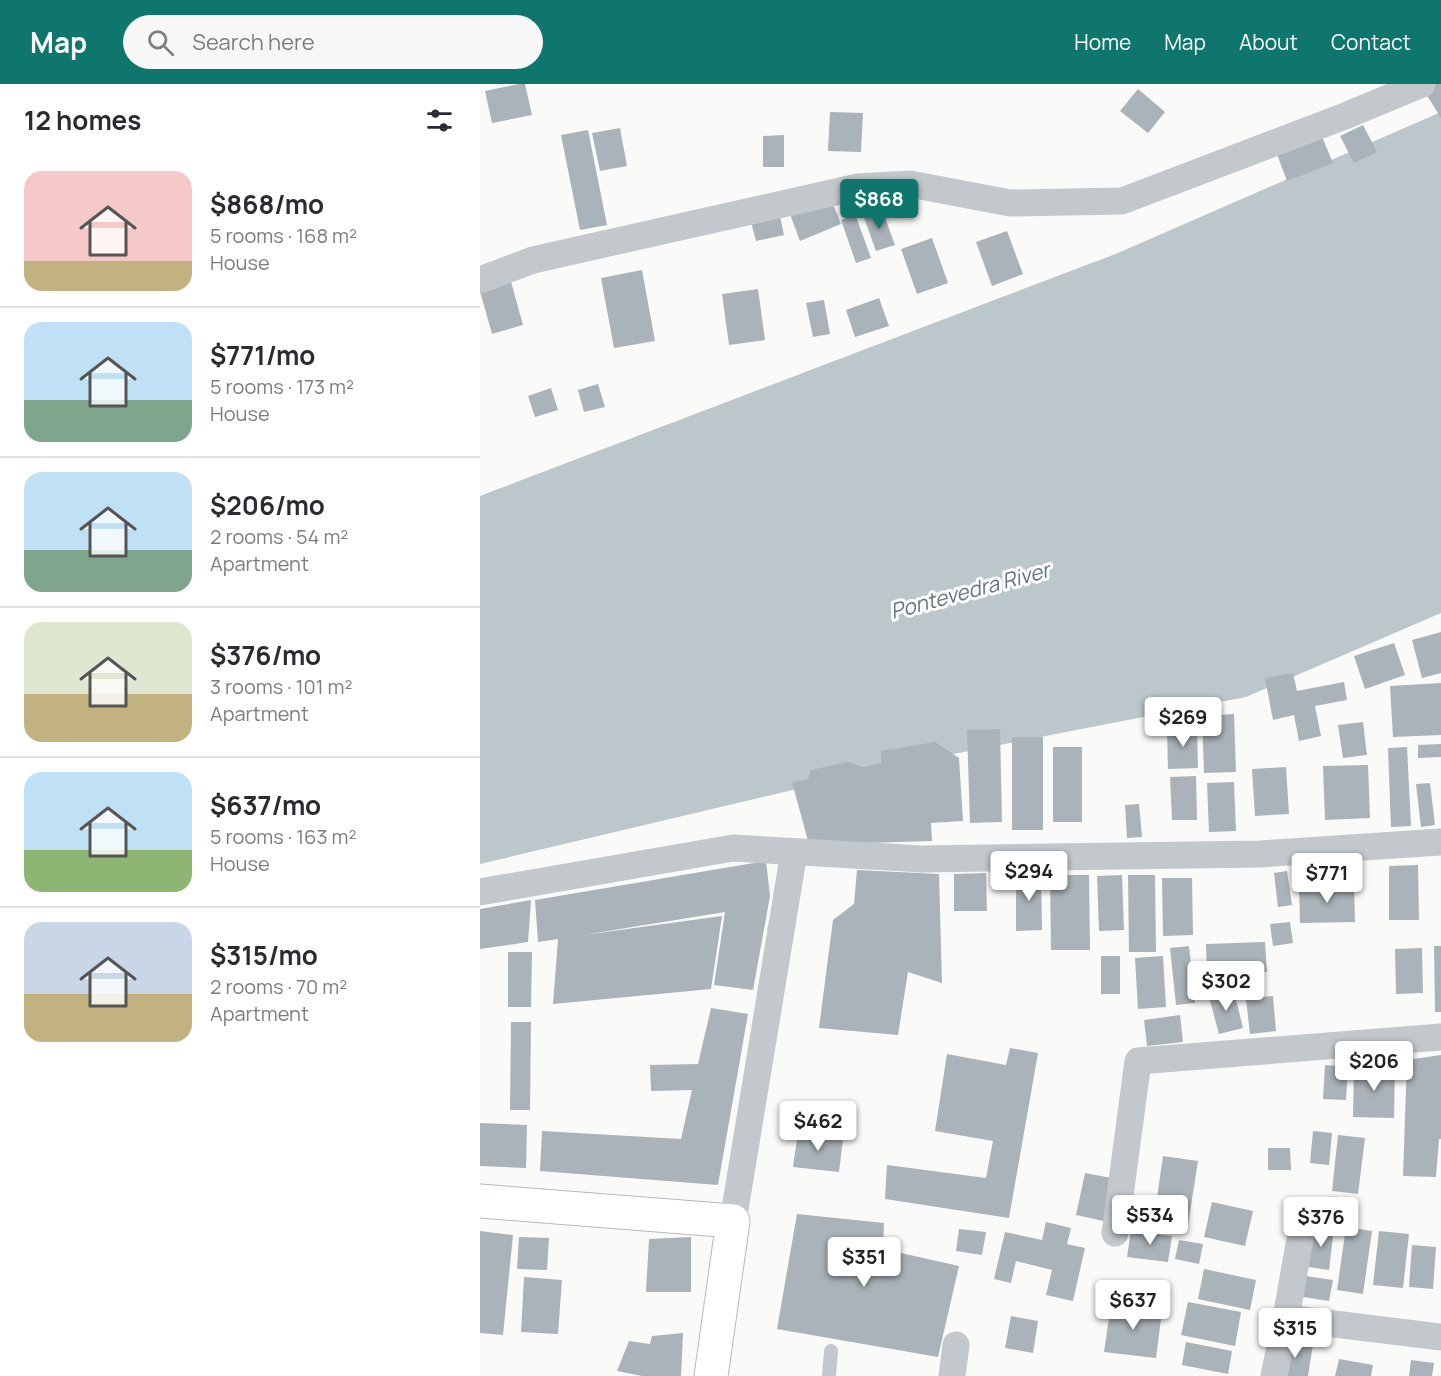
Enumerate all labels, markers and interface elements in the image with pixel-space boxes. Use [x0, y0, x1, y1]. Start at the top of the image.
search box [123, 15, 543, 69]
text: Map [30, 23, 87, 61]
icon: search [144, 26, 177, 59]
text: Search here [192, 27, 315, 57]
text: Home [1074, 28, 1131, 56]
text: Map [1164, 28, 1206, 56]
text: About [1239, 28, 1298, 56]
text: Contact [1331, 28, 1411, 56]
text: 12 homes [24, 102, 141, 138]
icon: filters [423, 104, 456, 137]
pin: $868 [843, 179, 915, 230]
text: $868 [854, 185, 904, 212]
text: $868/mo [210, 186, 324, 222]
icon: home [72, 195, 144, 267]
text: 5 rooms · 168 m² [210, 222, 357, 249]
text: House [210, 249, 270, 276]
text: $771/mo [210, 337, 315, 373]
icon: home [72, 346, 144, 418]
text: 5 rooms · 173 m² [210, 373, 354, 400]
text: House [210, 400, 270, 427]
text: $206/mo [210, 487, 325, 523]
icon: home [72, 496, 144, 568]
text: 2 rooms · 54 m² [210, 523, 348, 550]
text: Apartment [210, 550, 309, 577]
water label: Pontevedra River [887, 555, 1055, 625]
text: $376/mo [210, 637, 321, 673]
icon: home [72, 646, 144, 718]
text: 3 rooms · 101 m² [210, 673, 352, 700]
pin: $269 [1147, 697, 1219, 748]
text: Apartment [210, 700, 309, 727]
text: $269 [1159, 703, 1207, 730]
text: $637/mo [210, 787, 321, 823]
icon: home [72, 796, 144, 868]
text: 5 rooms · 163 m² [210, 823, 356, 850]
text: House [210, 850, 270, 877]
pin: $294 [993, 851, 1065, 902]
pin: $771 [1291, 853, 1363, 904]
text: $294 [1004, 857, 1054, 884]
text: $771 [1306, 859, 1348, 886]
text: $315/mo [210, 937, 318, 973]
icon: home [72, 946, 144, 1018]
pin: $302 [1190, 961, 1262, 1012]
text: $302 [1201, 967, 1251, 994]
text: 2 rooms · 70 m² [210, 973, 347, 1000]
text: Apartment [210, 1000, 309, 1027]
pin: $206 [1338, 1041, 1410, 1092]
text: $206 [1349, 1047, 1399, 1074]
pin: $462 [782, 1101, 854, 1152]
text: $462 [793, 1107, 843, 1134]
pin: $534 [1114, 1195, 1186, 1246]
pin: $376 [1285, 1197, 1357, 1248]
text: $534 [1126, 1201, 1174, 1228]
text: $376 [1297, 1203, 1345, 1230]
pin: $351 [828, 1237, 900, 1288]
text: $351 [842, 1243, 886, 1270]
pin: $637 [1097, 1280, 1169, 1331]
text: $637 [1109, 1286, 1157, 1313]
pin: $315 [1259, 1308, 1331, 1359]
text: $315 [1273, 1314, 1317, 1341]

